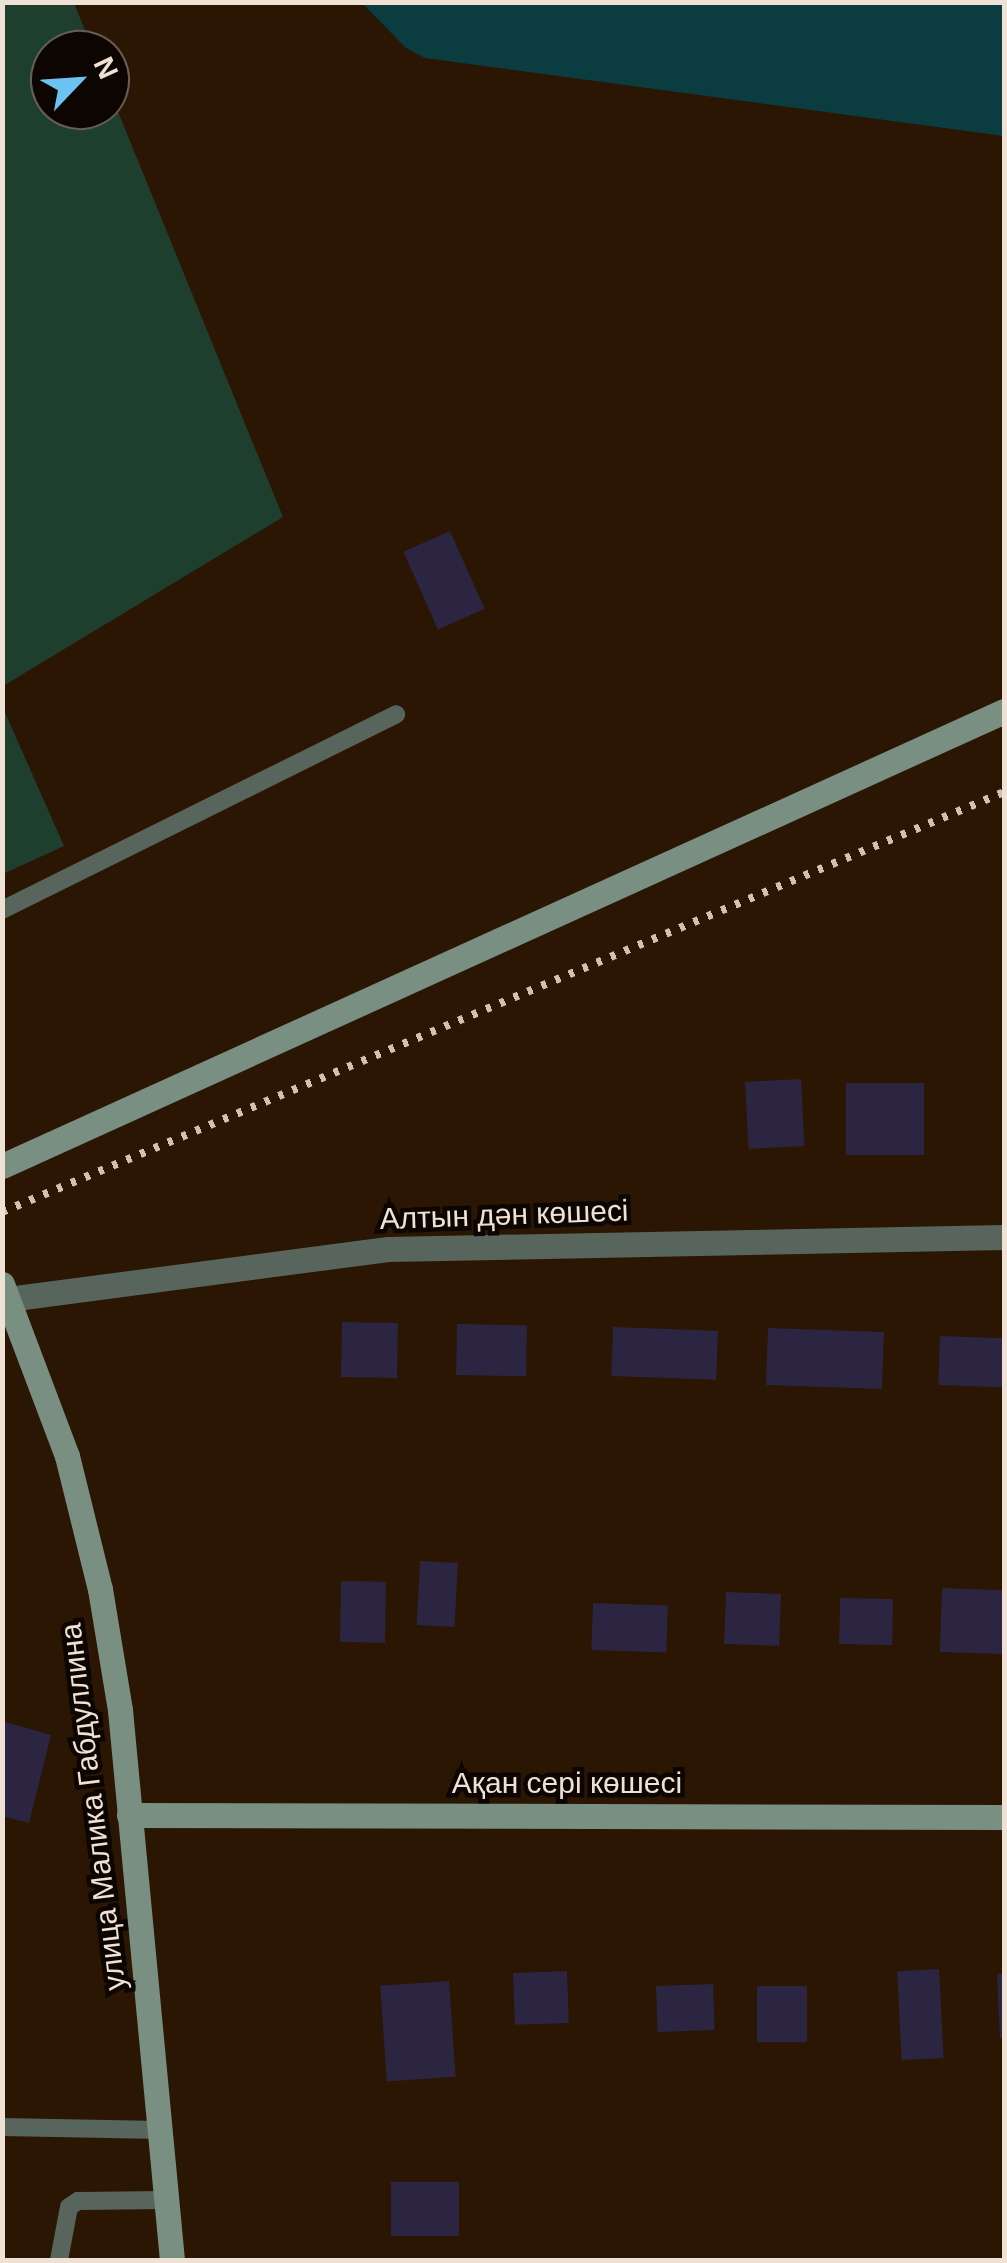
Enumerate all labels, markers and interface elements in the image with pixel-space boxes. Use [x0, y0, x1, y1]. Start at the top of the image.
north arrow [30, 30, 130, 130]
text: N [88, 52, 124, 84]
street label: Алтын дән көшесі [379, 1193, 629, 1237]
street label: улица Малика Габдуллина [53, 1621, 133, 1993]
street label: Ақан сері көшесі [452, 1765, 682, 1801]

